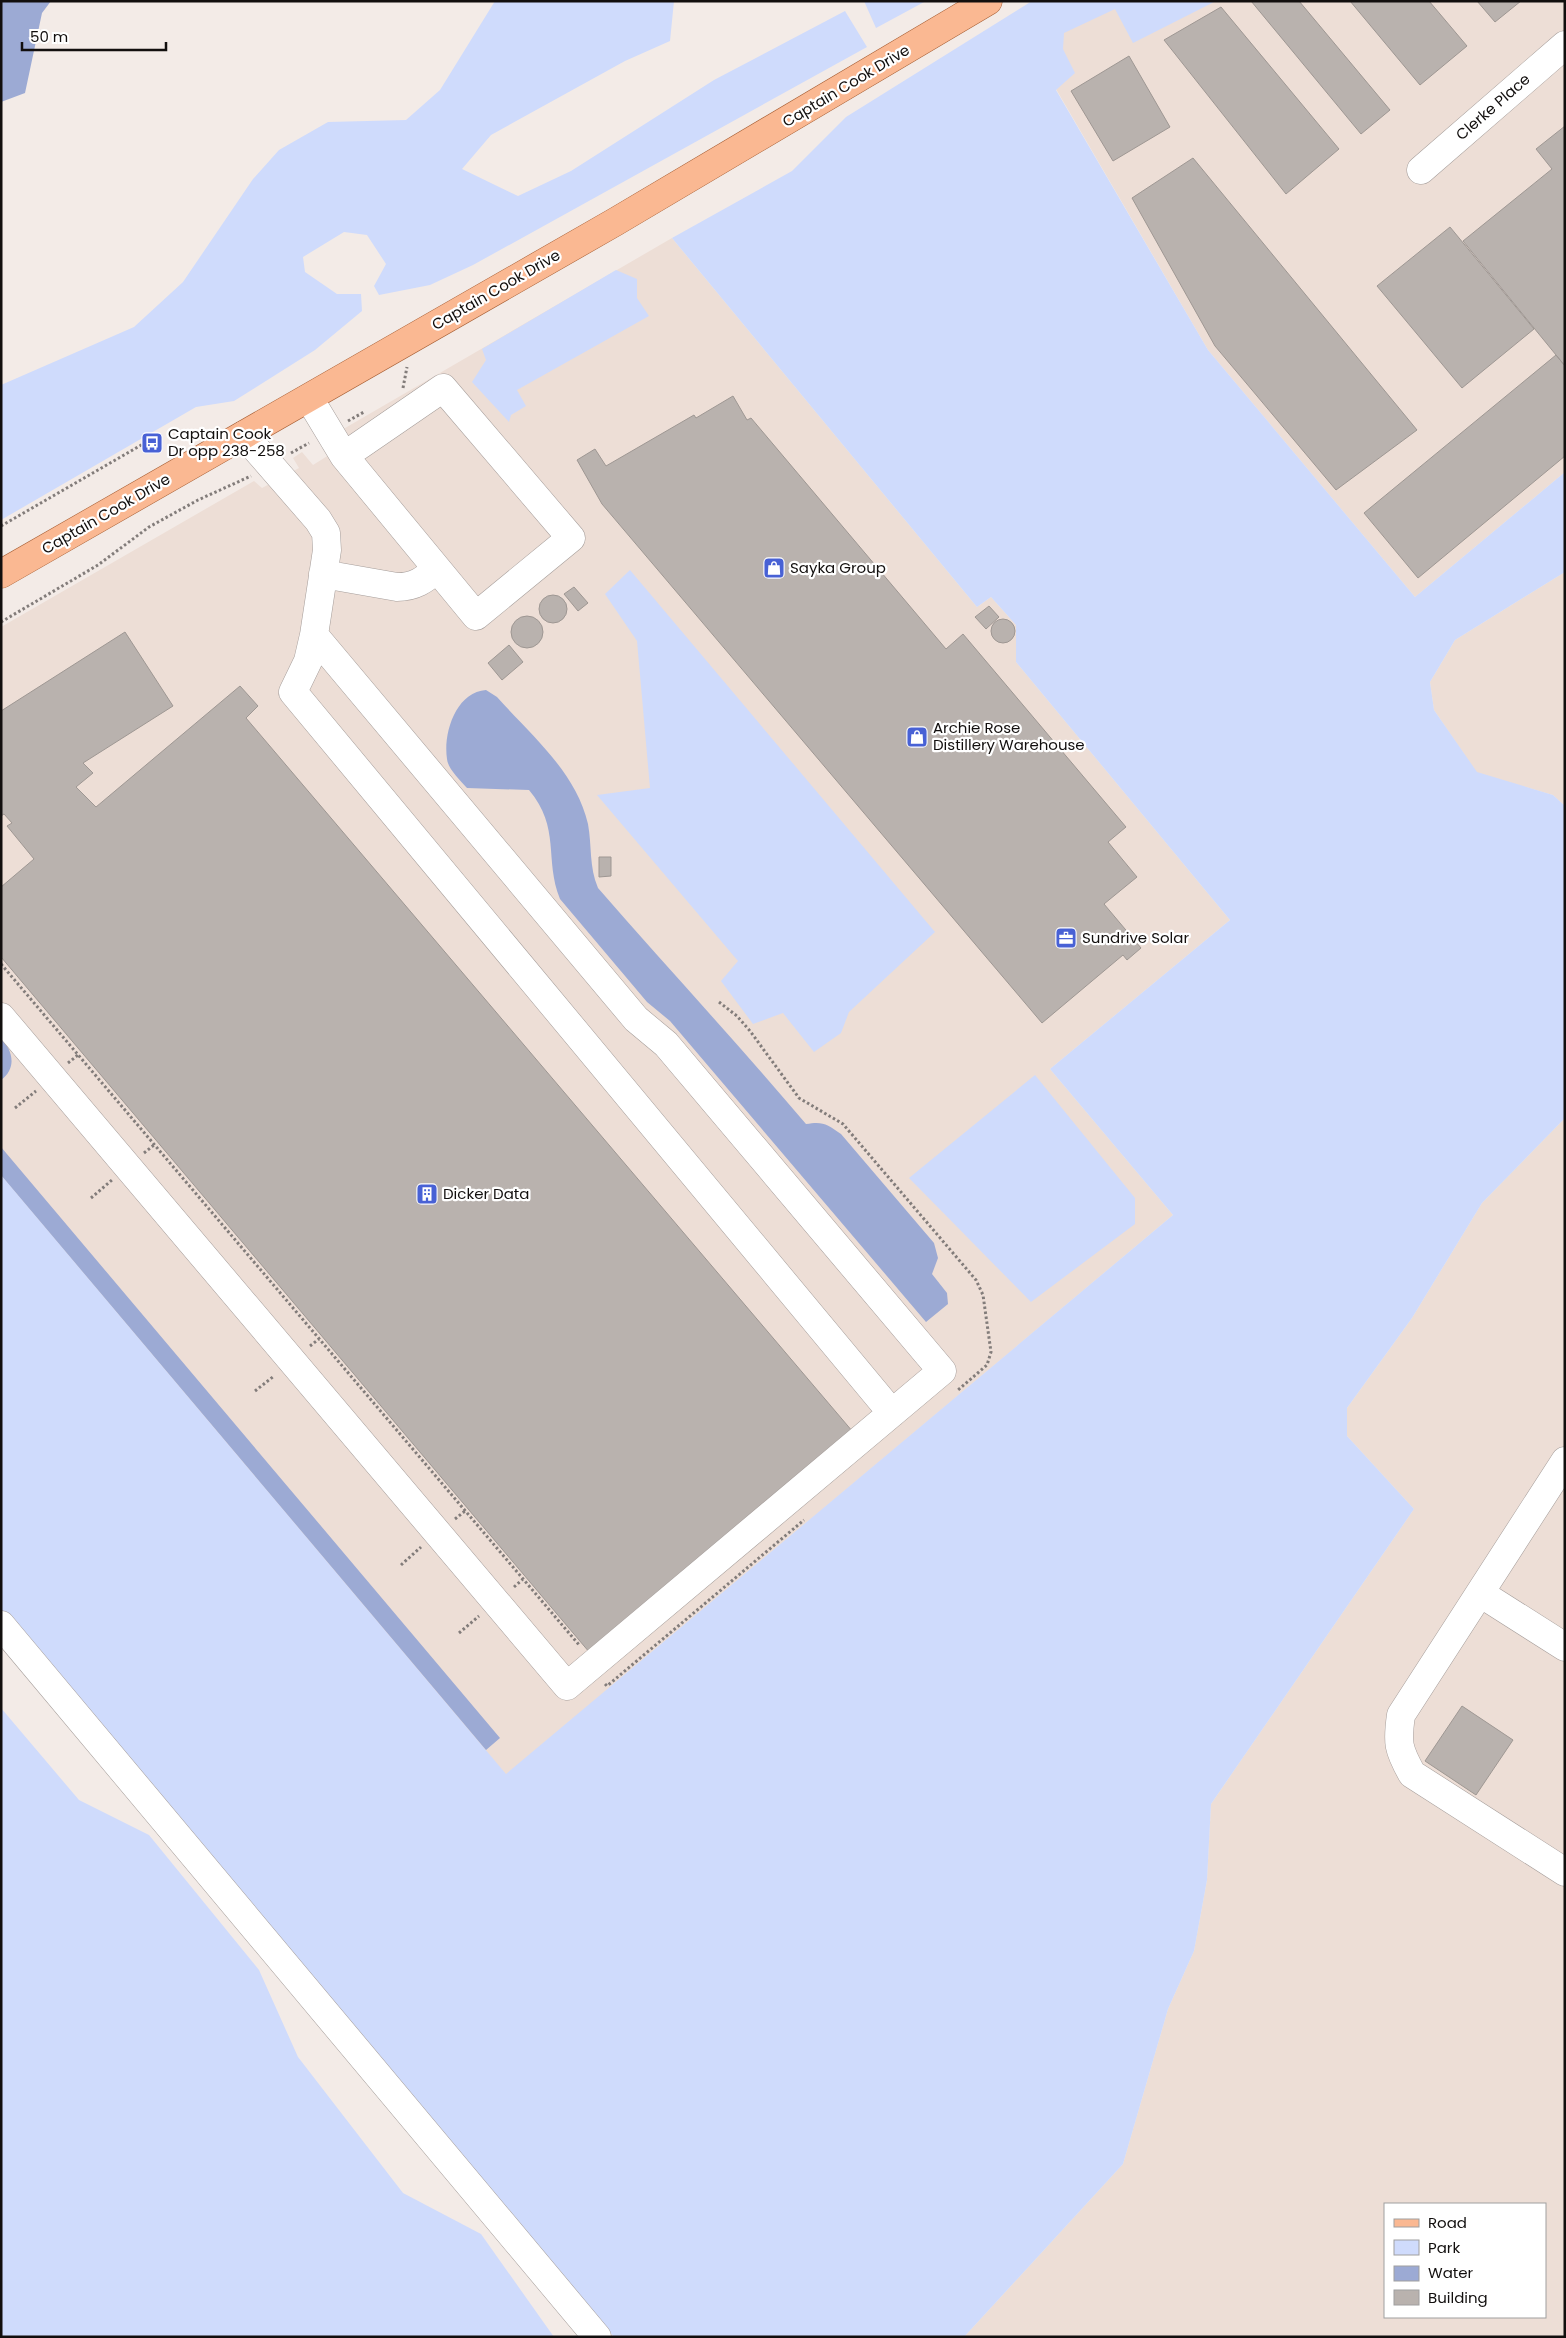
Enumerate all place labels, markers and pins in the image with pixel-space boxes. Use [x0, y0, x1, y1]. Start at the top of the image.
place label: Captain Cook Dr opp 238-258 [168, 423, 285, 461]
bus stop icon: Captain Cook Dr opp 238-258 [140, 431, 164, 455]
shop icon: Sayka Group [762, 556, 786, 580]
place label: Sayka Group [790, 557, 886, 578]
place label: Archie Rose Distillery Warehouse [933, 717, 1085, 755]
shop icon: Archie Rose Distillery Warehouse [905, 725, 929, 749]
office icon: Sundrive Solar [1054, 926, 1078, 950]
place label: Sundrive Solar [1082, 927, 1189, 948]
building icon: Dicker Data [415, 1182, 439, 1206]
place label: Dicker Data [443, 1183, 529, 1204]

